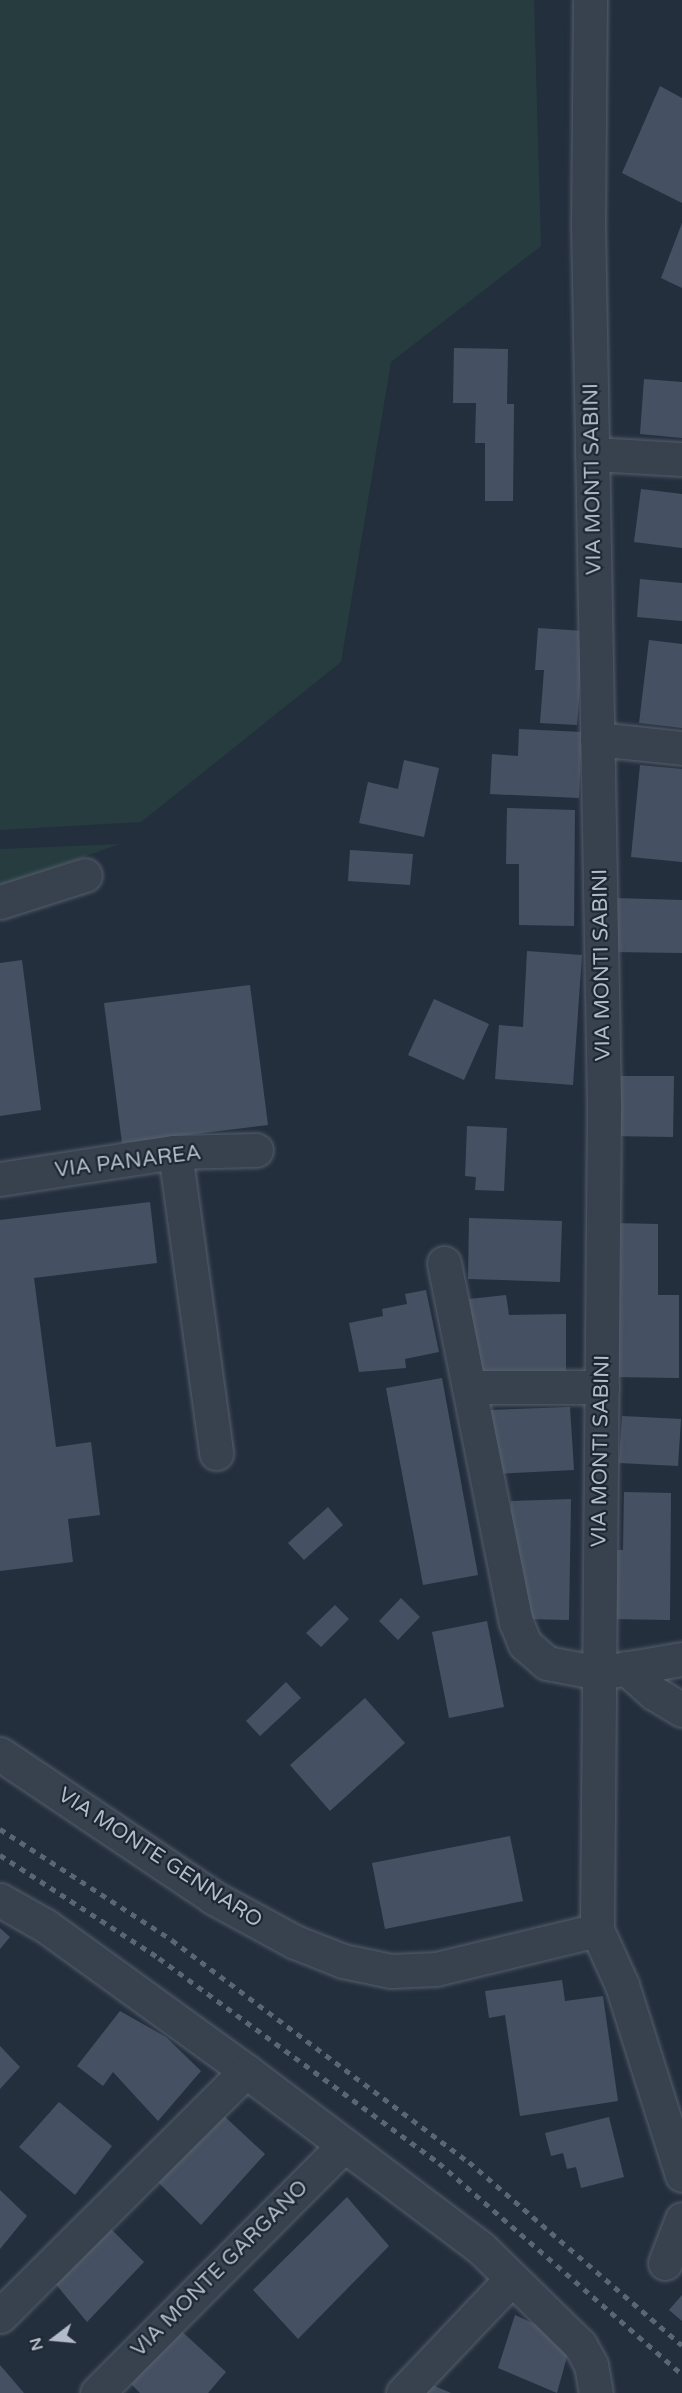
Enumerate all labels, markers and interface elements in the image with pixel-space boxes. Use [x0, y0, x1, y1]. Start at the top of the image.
street label: VIA MONTI SABINI [579, 383, 607, 575]
street label: VIA MONTI SABINI [588, 869, 616, 1061]
street label: VIA PANAREA [53, 1141, 203, 1183]
street label: VIA MONTI SABINI [587, 1355, 615, 1547]
street label: VIA MONTE GENNARO [53, 1783, 267, 1933]
street label: VIA MONTE GARGANO [126, 2175, 314, 2363]
north arrow [24, 2309, 84, 2369]
text: N [25, 2335, 48, 2353]

